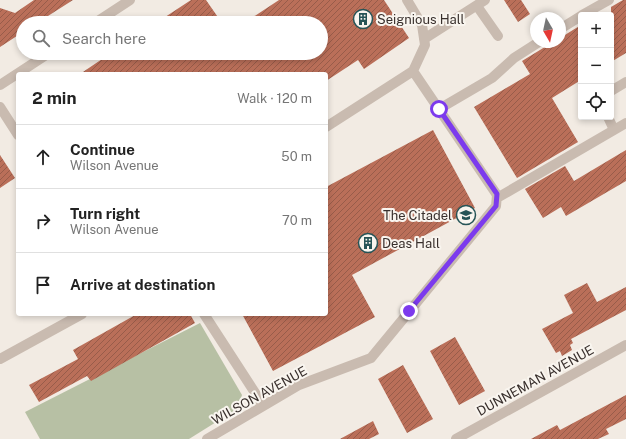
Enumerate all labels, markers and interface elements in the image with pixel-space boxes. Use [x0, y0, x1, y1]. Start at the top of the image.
building icon: Seignious Hall [352, 8, 374, 30]
place label: Seignious Hall [377, 12, 464, 27]
north arrow [530, 12, 566, 48]
map controls [578, 12, 614, 120]
button: + [578, 12, 614, 48]
search box [16, 16, 328, 60]
icon: search [30, 27, 52, 49]
text: Search here [62, 30, 146, 47]
button: − [578, 48, 614, 84]
button: locate [578, 84, 614, 120]
text: 2 min [32, 88, 77, 108]
text: Walk · 120 m [237, 91, 312, 106]
route start [430, 100, 448, 118]
text: Continue [70, 141, 135, 158]
icon: ahead [32, 146, 54, 168]
text: 50 m [281, 149, 312, 164]
text: Wilson Avenue [70, 158, 159, 173]
school or university icon: The Citadel [455, 204, 477, 226]
text: Turn right [70, 205, 140, 222]
place label: The Citadel [383, 208, 452, 223]
icon: right [32, 210, 54, 232]
text: 70 m [282, 213, 312, 228]
text: Wilson Avenue [70, 222, 159, 237]
building icon: Deas Hall [357, 232, 379, 254]
place label: Deas Hall [382, 236, 440, 251]
icon: arrive [32, 274, 54, 296]
text: Arrive at destination [70, 276, 215, 293]
route end [400, 302, 418, 320]
street label: DUNNEMAN AVENUE [474, 342, 596, 419]
street label: WILSON AVENUE [209, 363, 309, 428]

